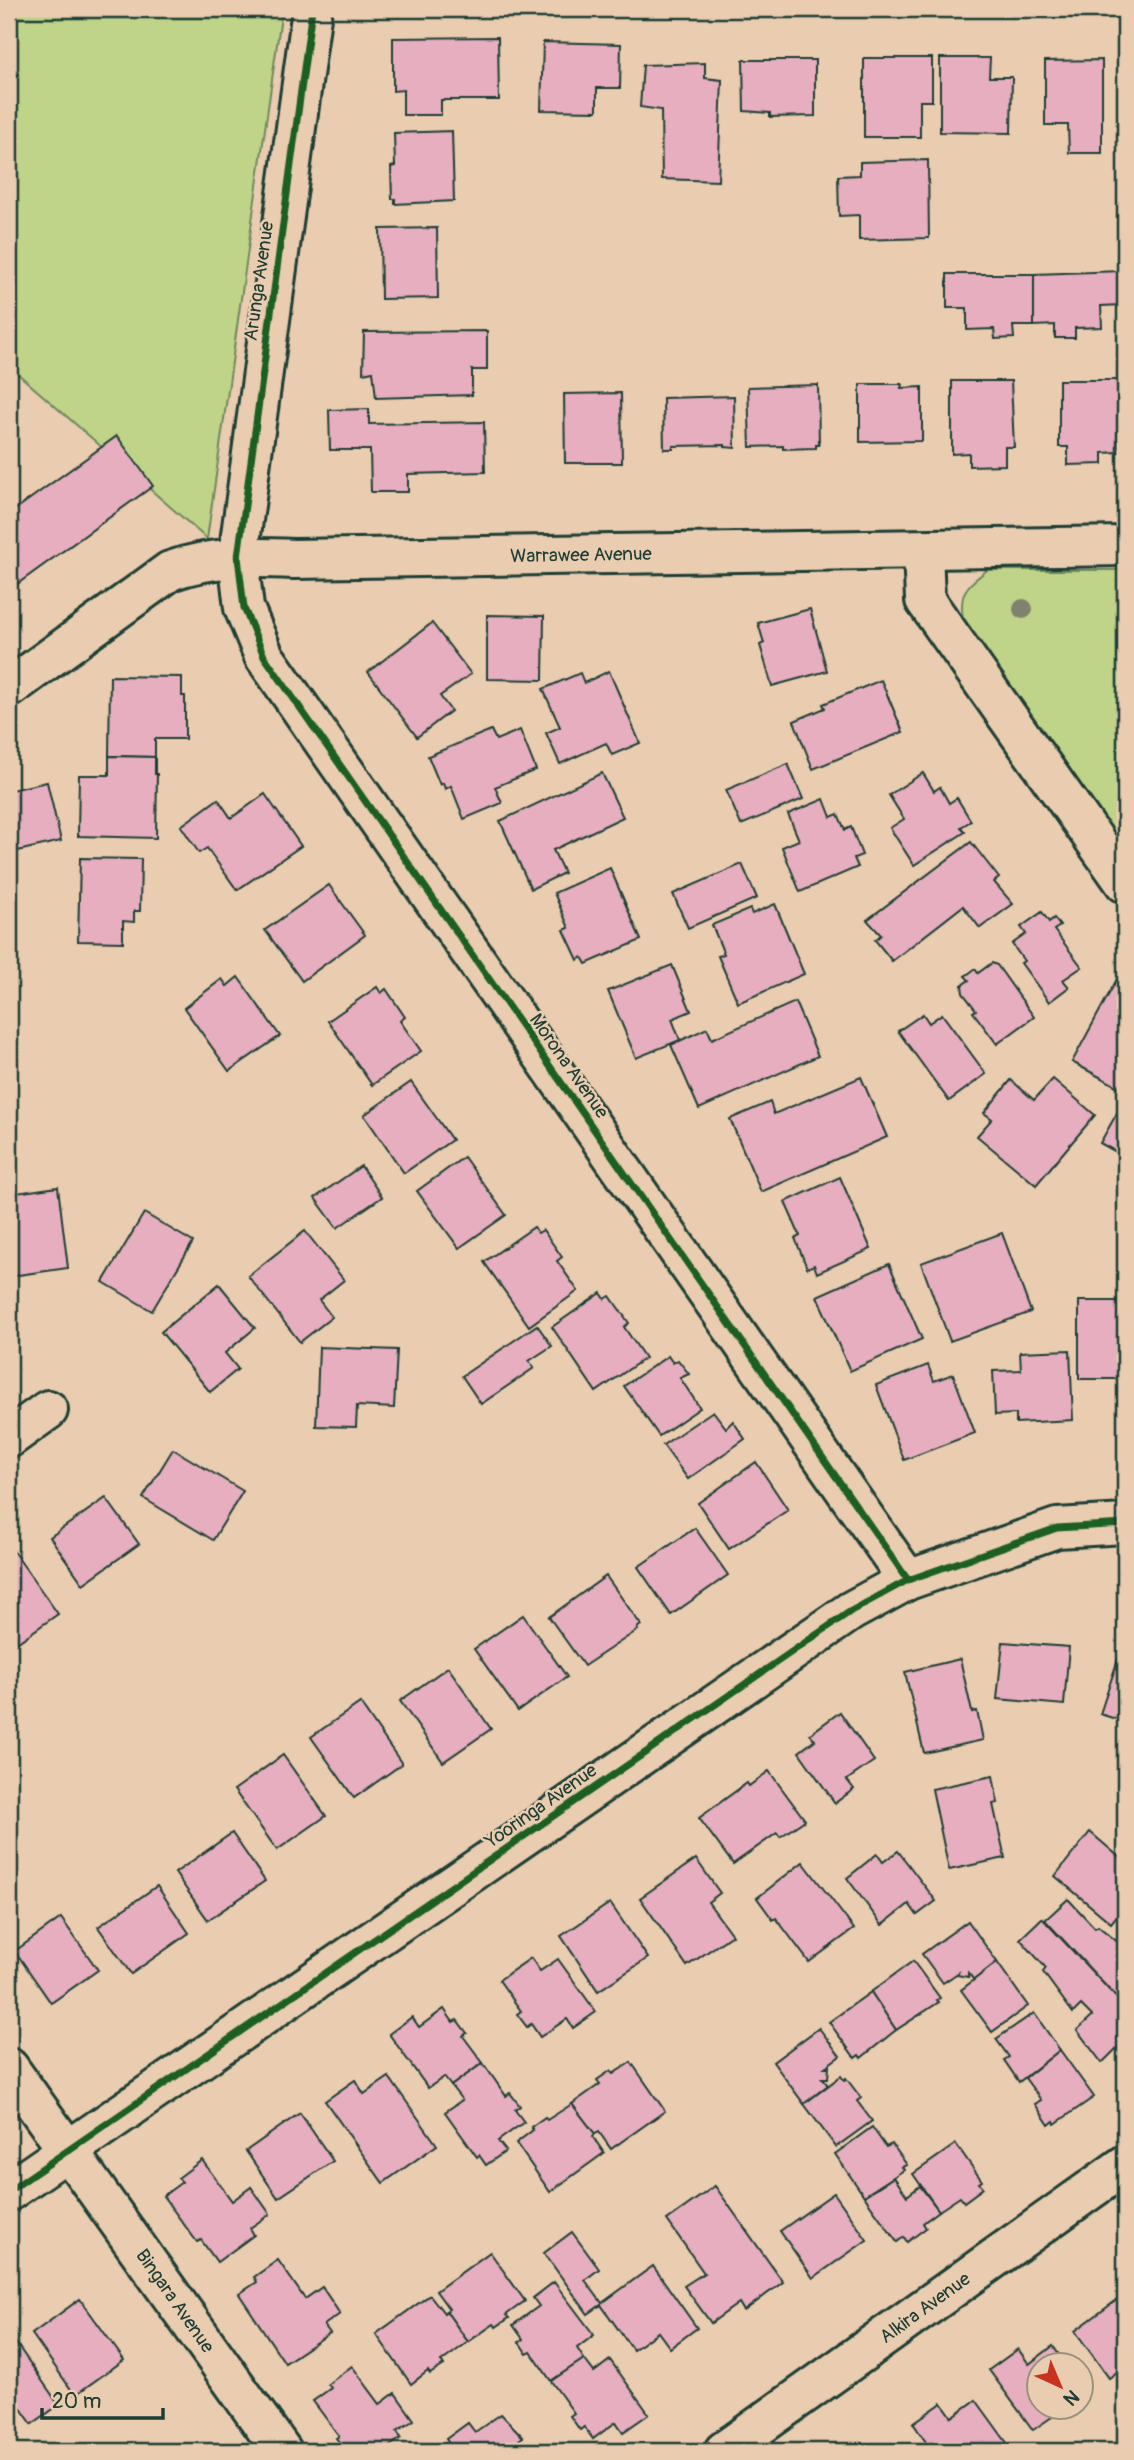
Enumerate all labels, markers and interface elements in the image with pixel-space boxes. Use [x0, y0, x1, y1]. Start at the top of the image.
street label: Arunga Avenue [239, 219, 279, 342]
street label: Warrawee Avenue [510, 542, 653, 568]
street label: Morona Avenue [524, 1009, 614, 1124]
street label: Yooringa Avenue [479, 1758, 602, 1854]
street label: Bingara Avenue [130, 2244, 220, 2358]
street label: Alkira Avenue [875, 2267, 976, 2349]
north arrow [1026, 2352, 1096, 2422]
scale bar [42, 2376, 163, 2420]
text: N [1058, 2384, 1084, 2411]
text: 20 m [52, 2388, 101, 2415]

